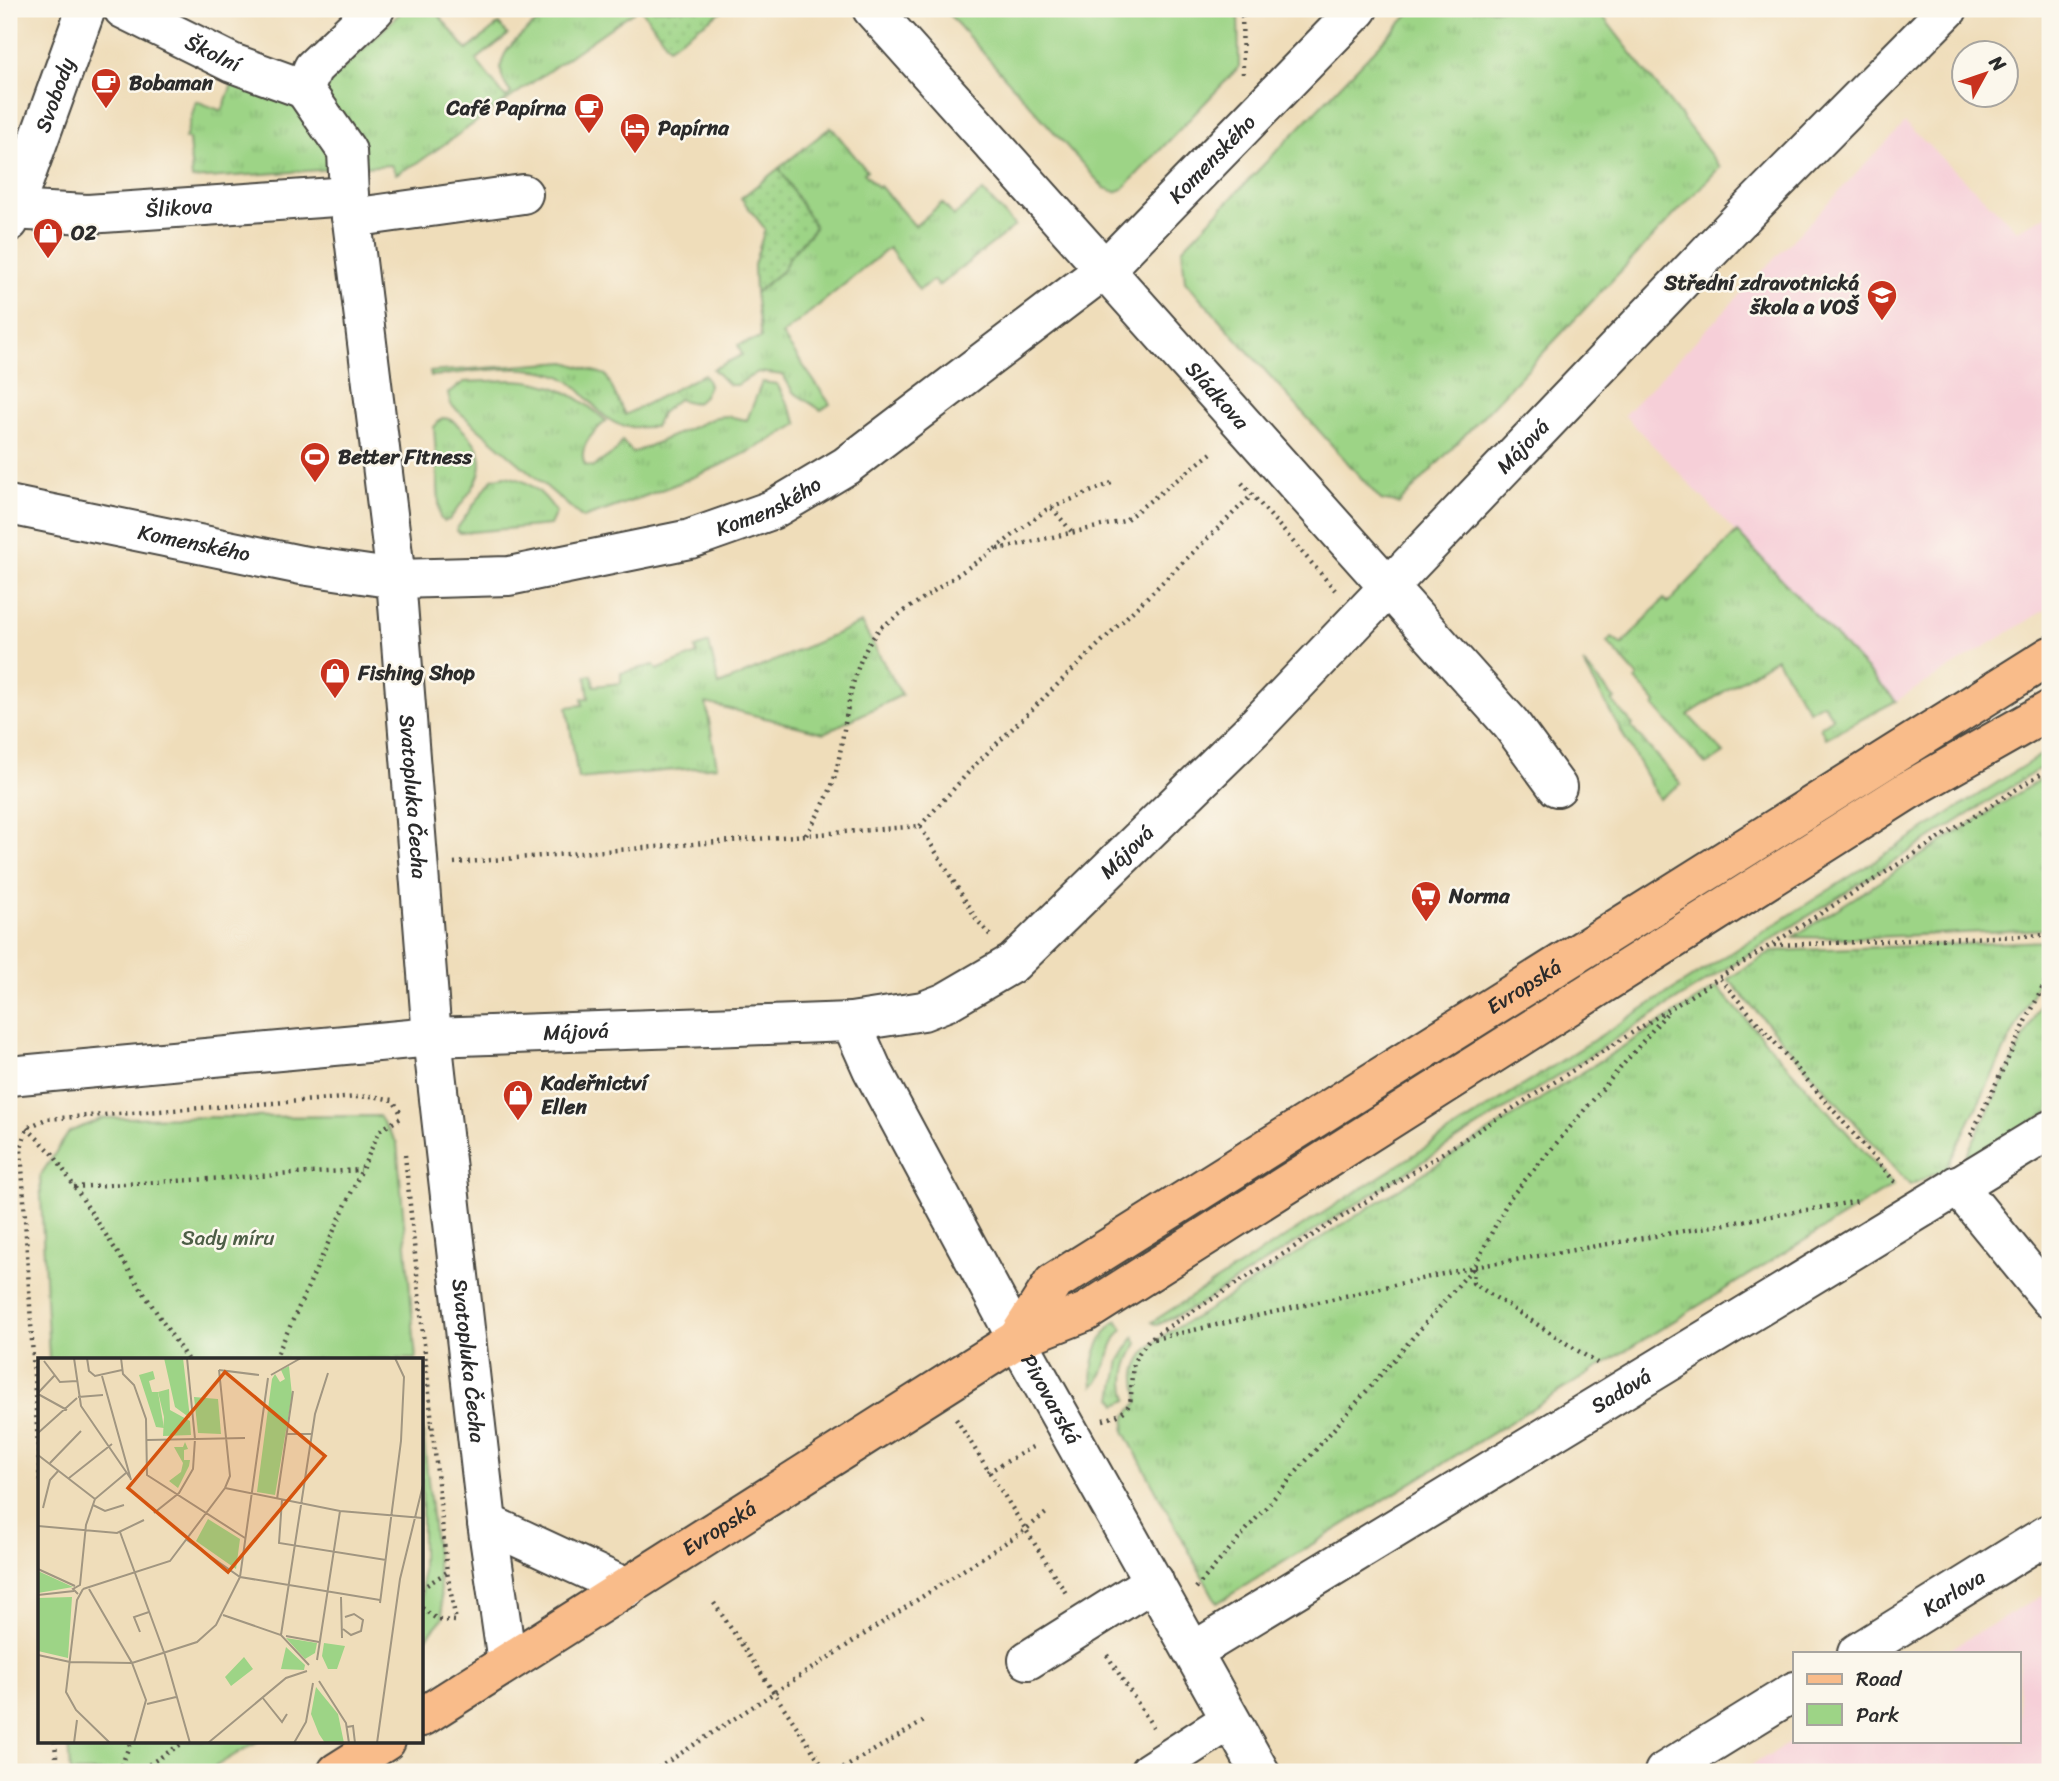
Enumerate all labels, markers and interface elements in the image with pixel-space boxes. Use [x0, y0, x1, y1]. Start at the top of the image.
street label: Školní [178, 23, 248, 84]
north arrow [1951, 38, 2021, 108]
text: N [1980, 47, 2015, 80]
street label: Svobody [24, 52, 86, 138]
place label: Bobaman [129, 64, 214, 102]
cafe icon: Bobaman [89, 66, 123, 110]
place label: Café Papírna [446, 89, 566, 127]
cafe icon: Café Papírna [572, 91, 606, 135]
street label: Komenského [1159, 105, 1265, 213]
place label: Papírna [658, 109, 730, 147]
hotel icon: Papírna [618, 111, 652, 155]
street label: Šlikova [144, 186, 214, 229]
place label: O2 [71, 214, 97, 252]
shop icon: O2 [31, 216, 65, 260]
place label: Střední zdravotnická škola a VOŠ [1663, 264, 1860, 326]
school or university icon: Střední zdravotnická škola a VOŠ [1865, 278, 1899, 322]
street label: Sládkova [1175, 352, 1259, 439]
street label: Májová [1487, 409, 1560, 483]
place label: Better Fitness [338, 438, 473, 476]
sports icon: Better Fitness [298, 440, 332, 484]
street label: Komenského [710, 466, 829, 547]
street label: Komenského [135, 513, 254, 573]
place label: Fishing Shop [357, 654, 475, 692]
shop icon: Fishing Shop [318, 656, 352, 700]
street label: Svatopluka Čecha [388, 713, 439, 881]
street label: Májová [1090, 815, 1164, 889]
place label: Norma [1448, 877, 1511, 915]
supermarket icon: Norma [1409, 879, 1443, 923]
street label: Evropská [1479, 948, 1570, 1025]
street label: Májová [543, 1012, 610, 1052]
place label: Kadeřnictví Ellen [540, 1064, 650, 1126]
shop icon: Kadeřnictví Ellen [501, 1078, 535, 1122]
park label: Sady míru [182, 1219, 275, 1257]
street label: Svatopluka Čecha [440, 1277, 497, 1445]
street label: Pivovarská [1010, 1347, 1092, 1452]
street label: Sadová [1583, 1357, 1659, 1424]
inset map [38, 1358, 424, 1742]
street label: Evropská [674, 1490, 765, 1567]
street label: Karlova [1915, 1558, 1994, 1627]
legend [1793, 1652, 2021, 1742]
text: Road [1856, 1660, 1903, 1698]
text: Park [1856, 1696, 1899, 1734]

